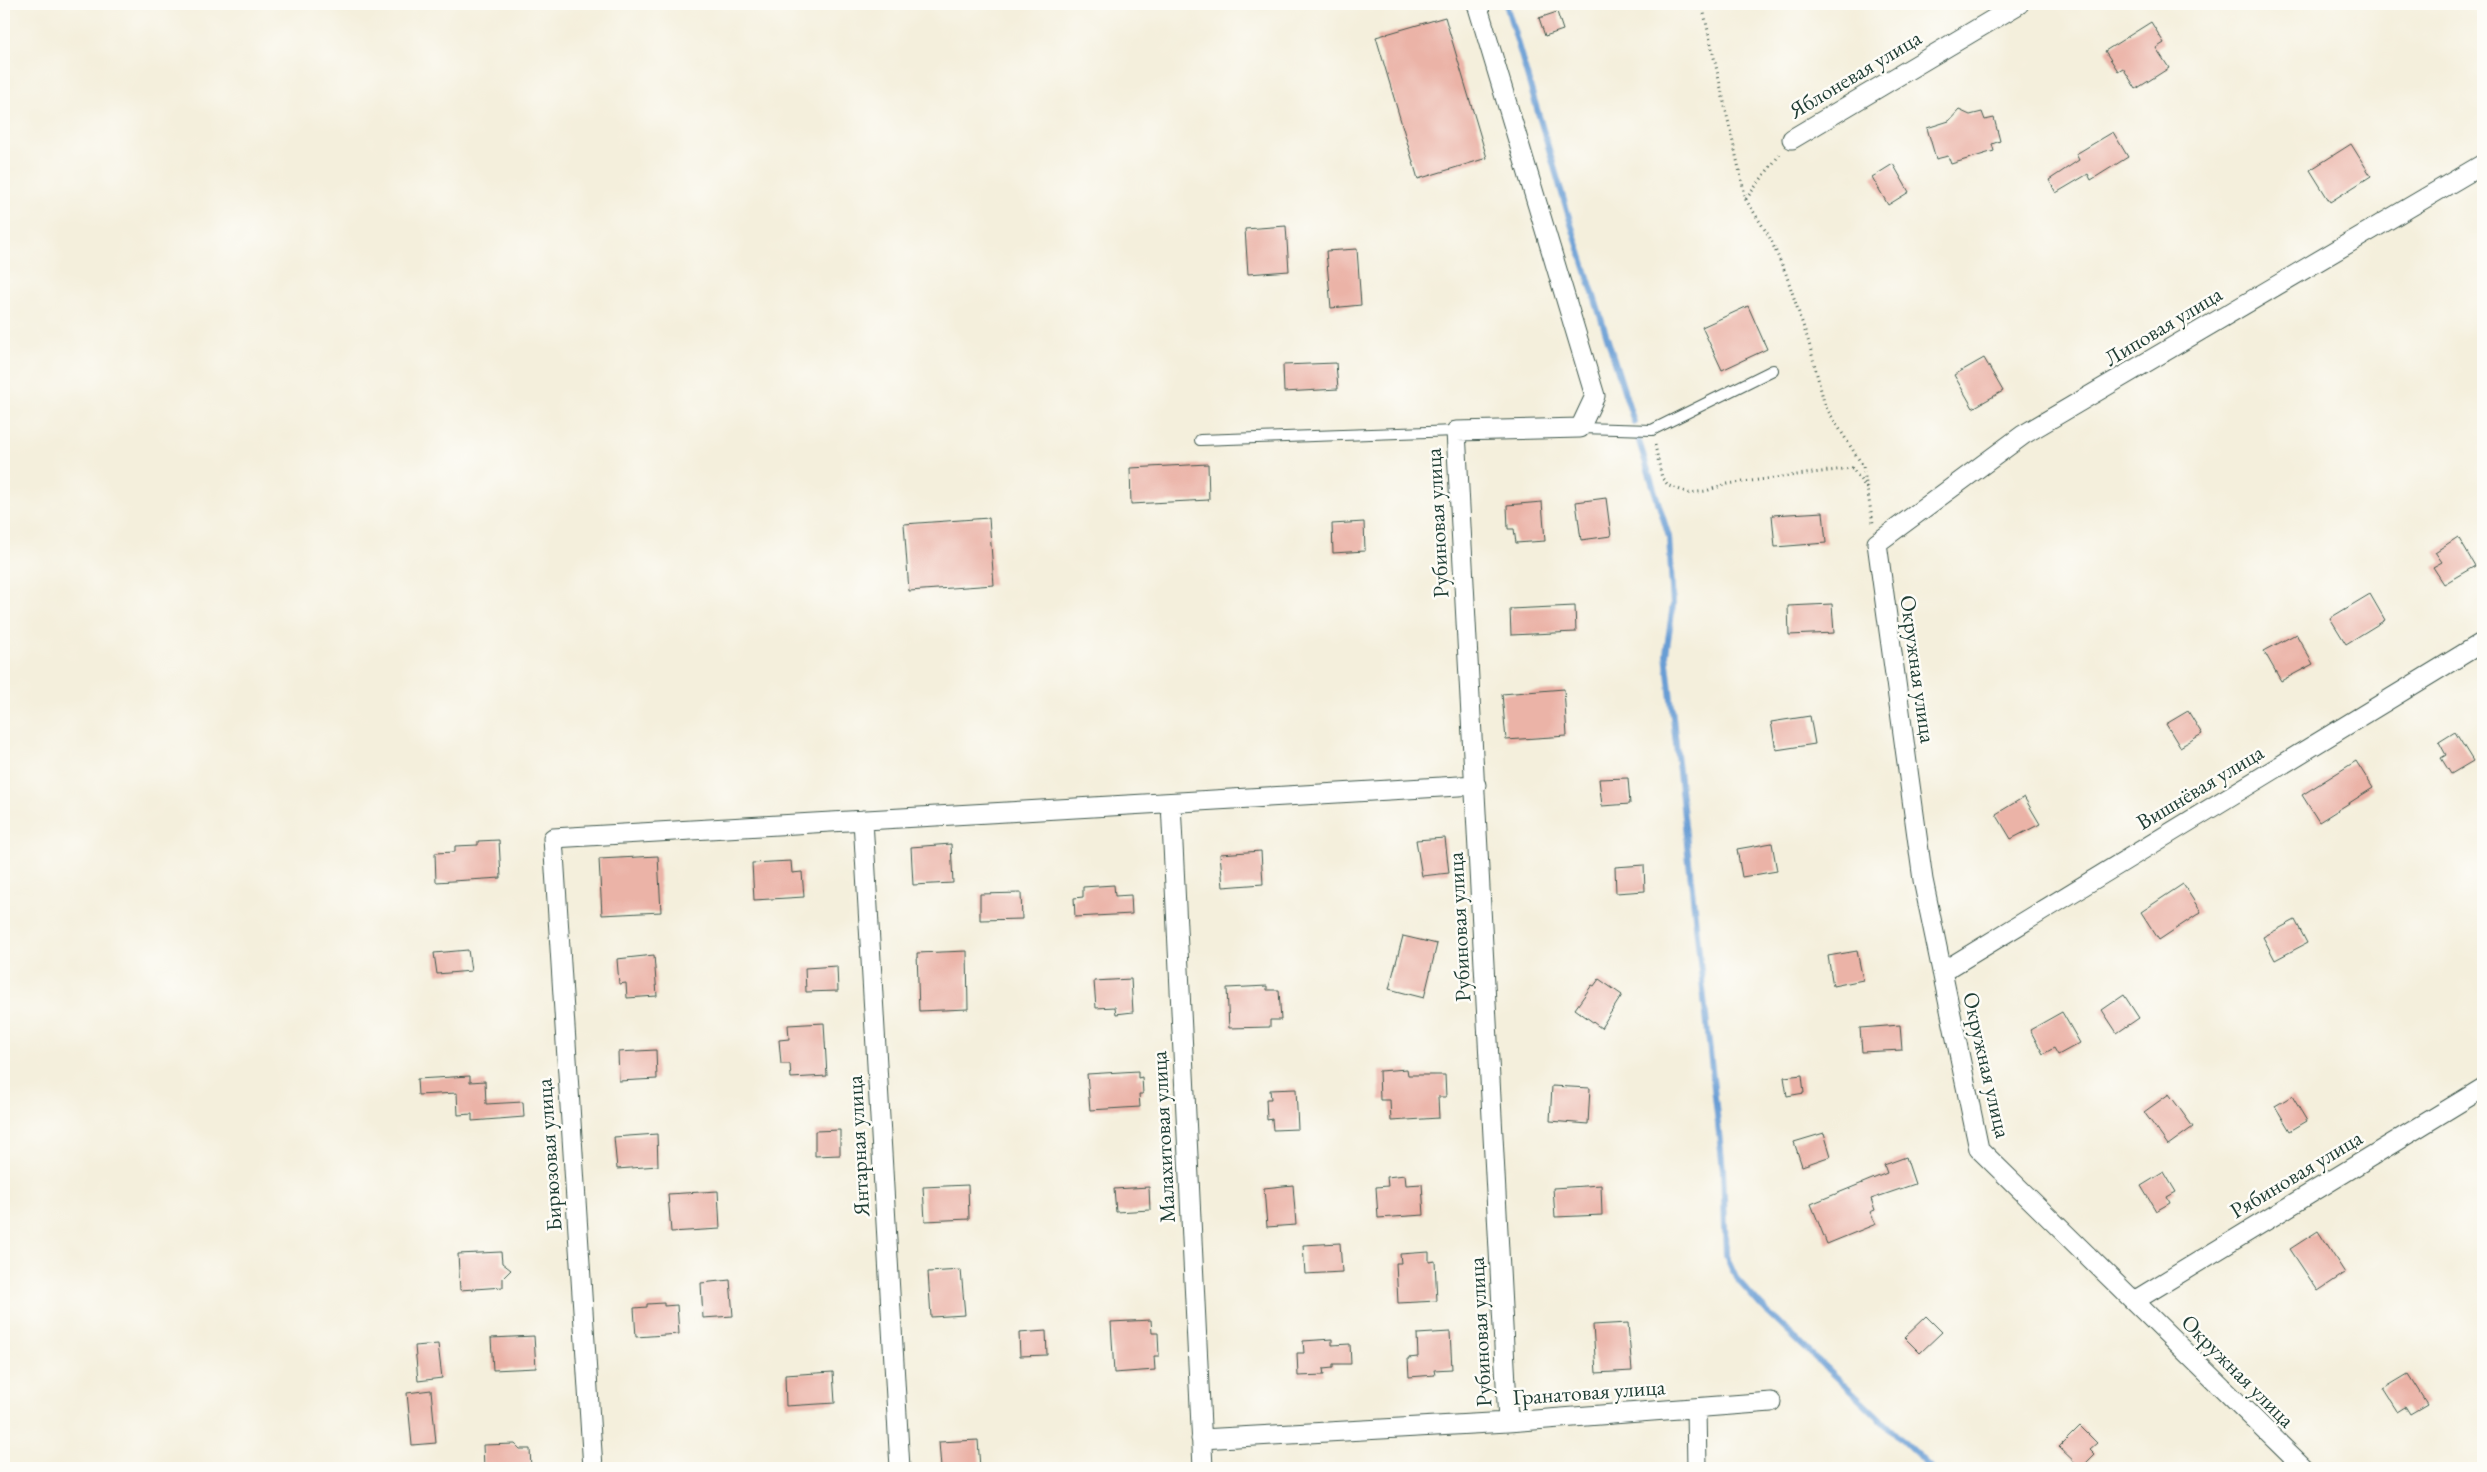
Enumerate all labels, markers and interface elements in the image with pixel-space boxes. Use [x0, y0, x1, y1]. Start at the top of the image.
street label: Яблоневая улица [1783, 23, 1927, 125]
street label: Липовая улица [2099, 279, 2228, 373]
street label: Рубиновая улица [1419, 447, 1455, 599]
street label: Окружная улица [1893, 593, 1943, 745]
street label: Вишнёвая улица [2131, 738, 2269, 836]
street label: Рубиновая улица [1441, 851, 1477, 1003]
street label: Окружная улица [1956, 989, 2018, 1141]
street label: Малахитовая улица [1144, 1050, 1182, 1224]
street label: Янтарная улица [840, 1074, 876, 1218]
street label: Бирюзовая улица [529, 1077, 569, 1232]
street label: Рябиновая улица [2224, 1123, 2368, 1225]
street label: Рубиновая улица [1462, 1256, 1498, 1408]
street label: Окружная улица [2175, 1308, 2301, 1434]
street label: Гранатовая улица [1512, 1372, 1666, 1412]

